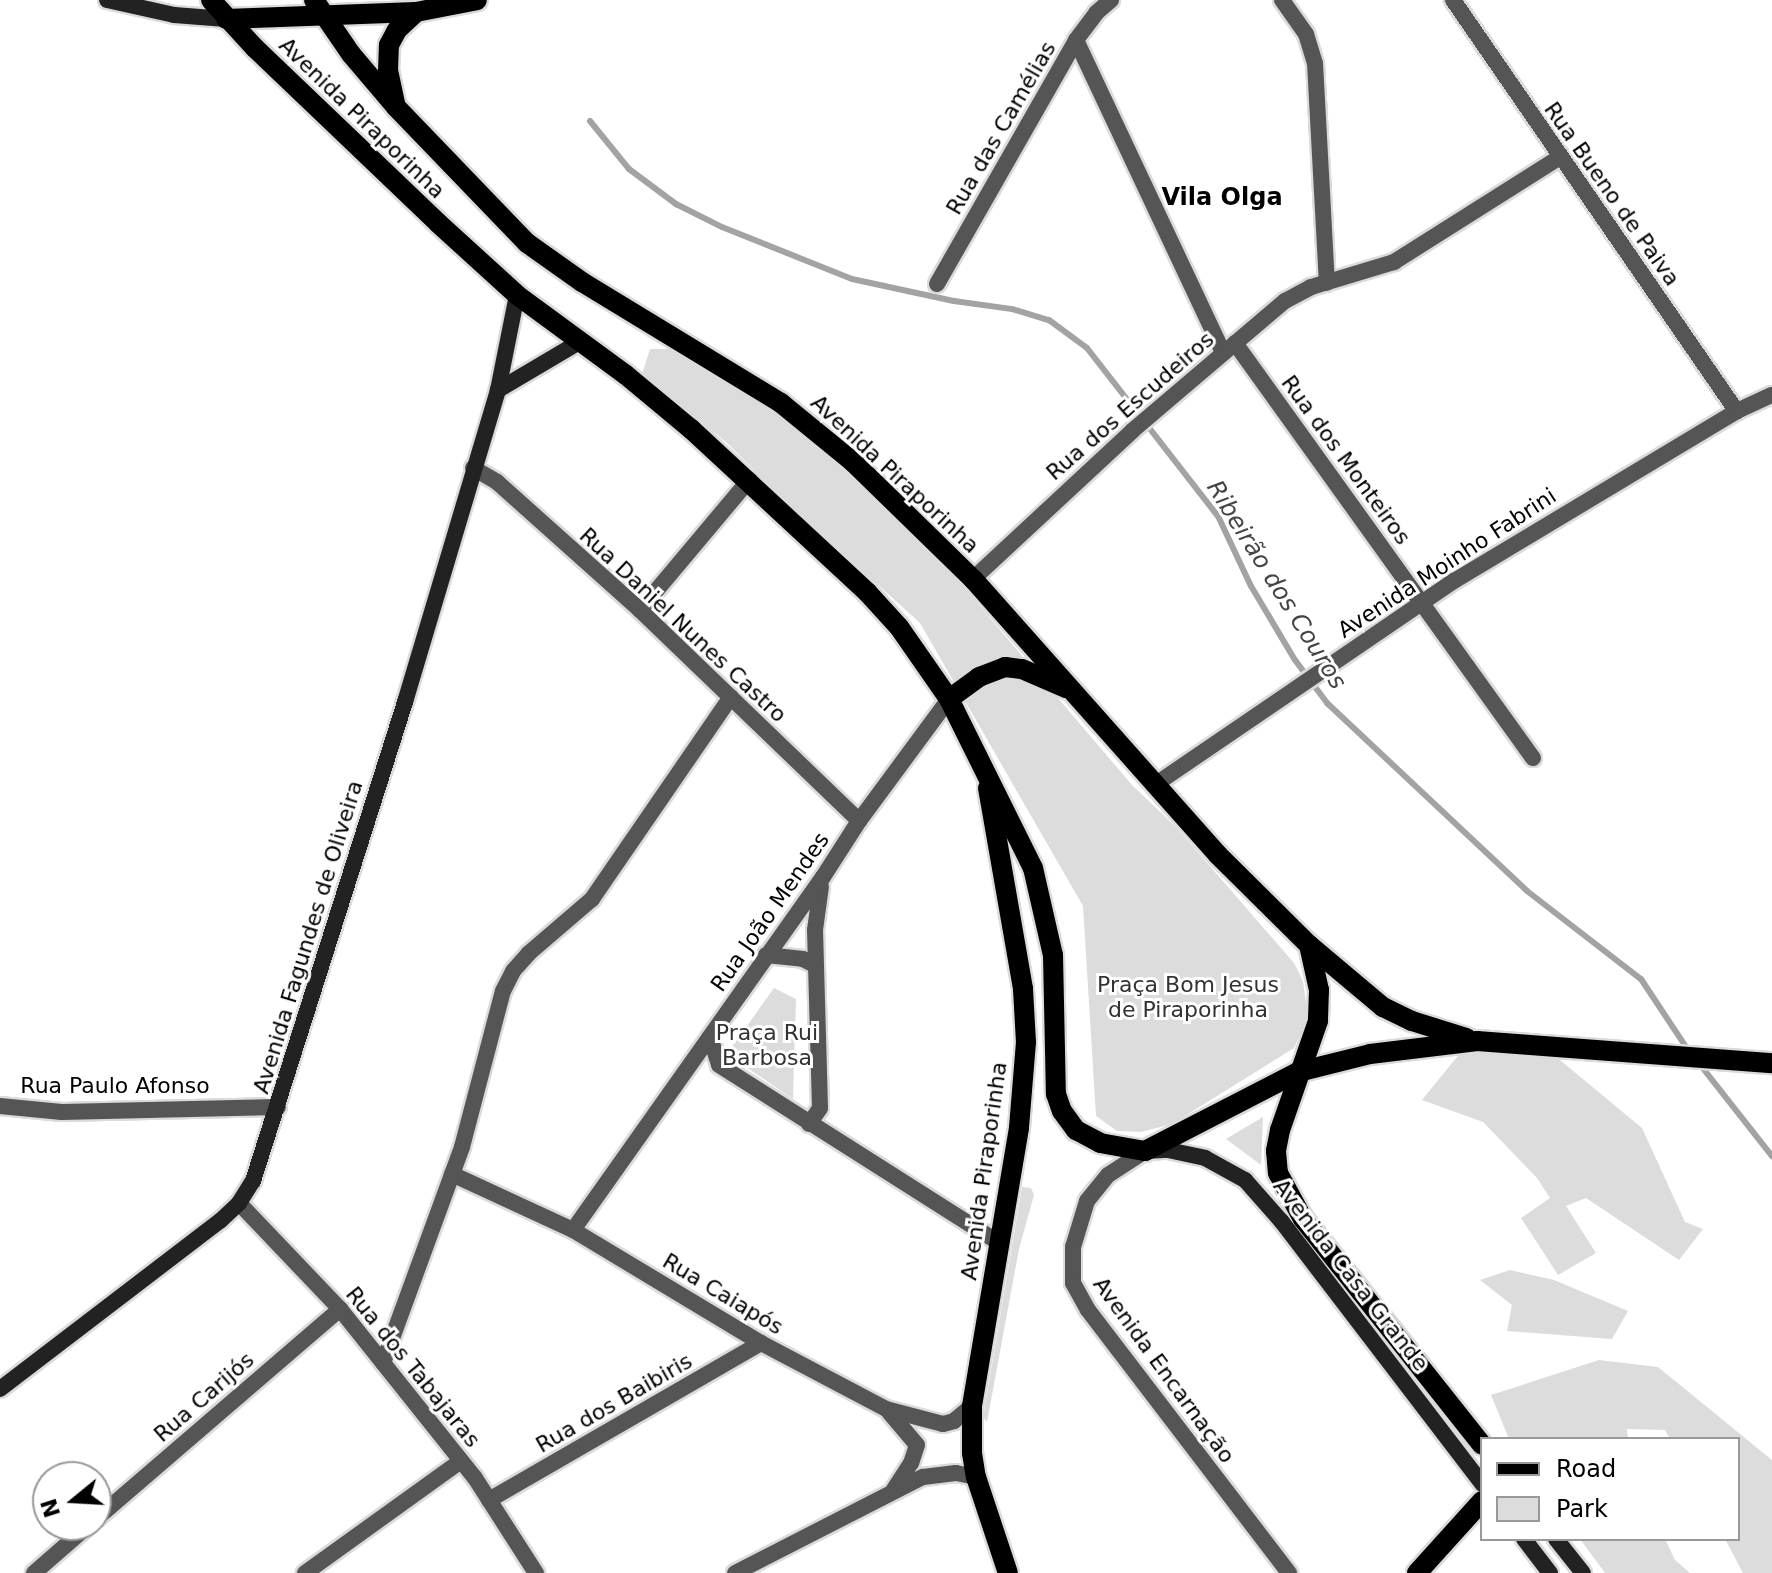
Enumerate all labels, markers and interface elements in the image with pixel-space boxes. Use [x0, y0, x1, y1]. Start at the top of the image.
street label: Avenida Piraporinha [274, 32, 450, 204]
street label: Rua das Camélias [941, 37, 1061, 219]
street label: Rua Bueno de Paiva [1539, 97, 1685, 291]
district label: Vila Olga [1161, 184, 1283, 212]
street label: Rua dos Escudeiros [1041, 326, 1219, 486]
street label: Rua dos Monteiros [1276, 370, 1416, 550]
street label: Avenida Piraporinha [805, 389, 985, 559]
water label: Ribeirão dos Couros [1200, 475, 1352, 695]
street label: Avenida Moinho Fabrini [1333, 482, 1561, 644]
street label: Rua Daniel Nunes Castro [574, 522, 792, 728]
street label: Avenida Fagundes de Oliveira [248, 777, 368, 1097]
street label: Rua João Mendes [705, 827, 835, 997]
park label: Praça Bom Jesus de Piraporinha [1097, 971, 1279, 1022]
park label: Praça Rui Barbosa [716, 1019, 818, 1070]
street label: Avenida Piraporinha [956, 1060, 1012, 1282]
street label: Rua Paulo Afonso [20, 1073, 210, 1099]
street label: Avenida Casa Grande [1268, 1174, 1434, 1376]
street label: Rua Caiapós [658, 1248, 788, 1340]
street label: Avenida Encarnação [1088, 1272, 1240, 1468]
street label: Rua dos Tabajaras [340, 1281, 486, 1453]
street label: Rua Carijós [149, 1346, 259, 1448]
street label: Rua dos Baibiris [531, 1348, 697, 1458]
legend [1480, 1437, 1740, 1541]
text: Road [1556, 1455, 1616, 1483]
north arrow [32, 1461, 112, 1541]
text: N [36, 1495, 65, 1521]
text: Park [1556, 1495, 1608, 1523]

